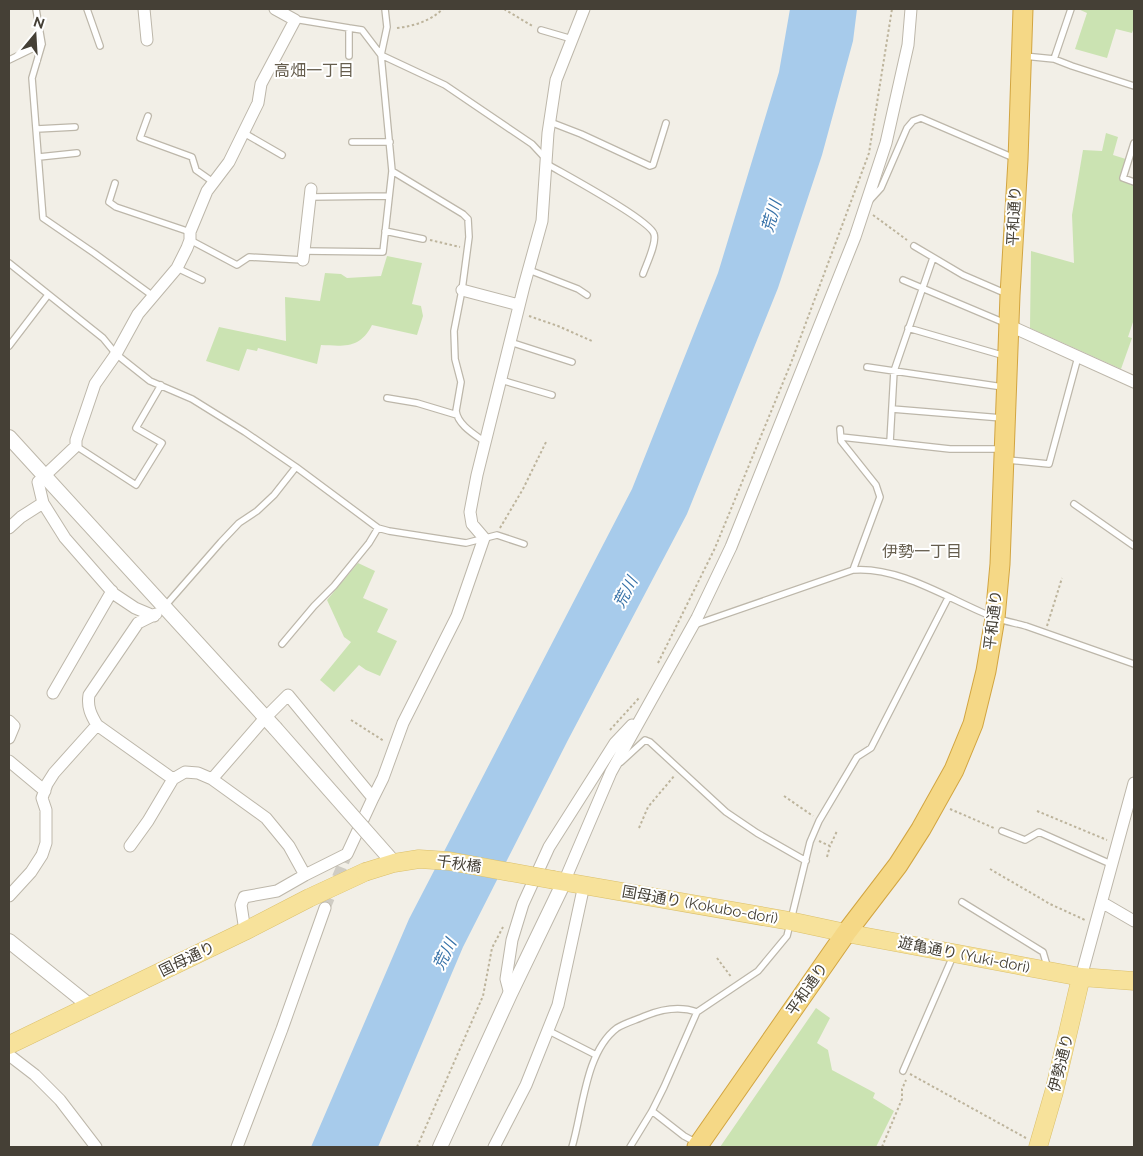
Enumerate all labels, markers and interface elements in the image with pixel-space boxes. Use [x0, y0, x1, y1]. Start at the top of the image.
north arrow [10, 10, 60, 60]
text: N [31, 13, 47, 32]
district label: 高畑一丁目 [274, 61, 354, 80]
street label: 平和通り [1003, 186, 1025, 246]
water label: 荒川 [758, 196, 786, 234]
district label: 伊勢一丁目 [882, 542, 962, 561]
water label: 荒川 [610, 572, 642, 611]
street label: 平和通り [980, 589, 1006, 651]
street label: 千秋橋 [435, 852, 483, 876]
street label: 国母通り (Kokubo-dori) [621, 882, 779, 928]
street label: 遊亀通り (Yuki-dori) [897, 933, 1031, 977]
water label: 荒川 [429, 934, 461, 973]
street label: 国母通り [156, 938, 218, 980]
street label: 平和通り [782, 959, 832, 1019]
street label: 伊勢通り [1045, 1032, 1077, 1094]

